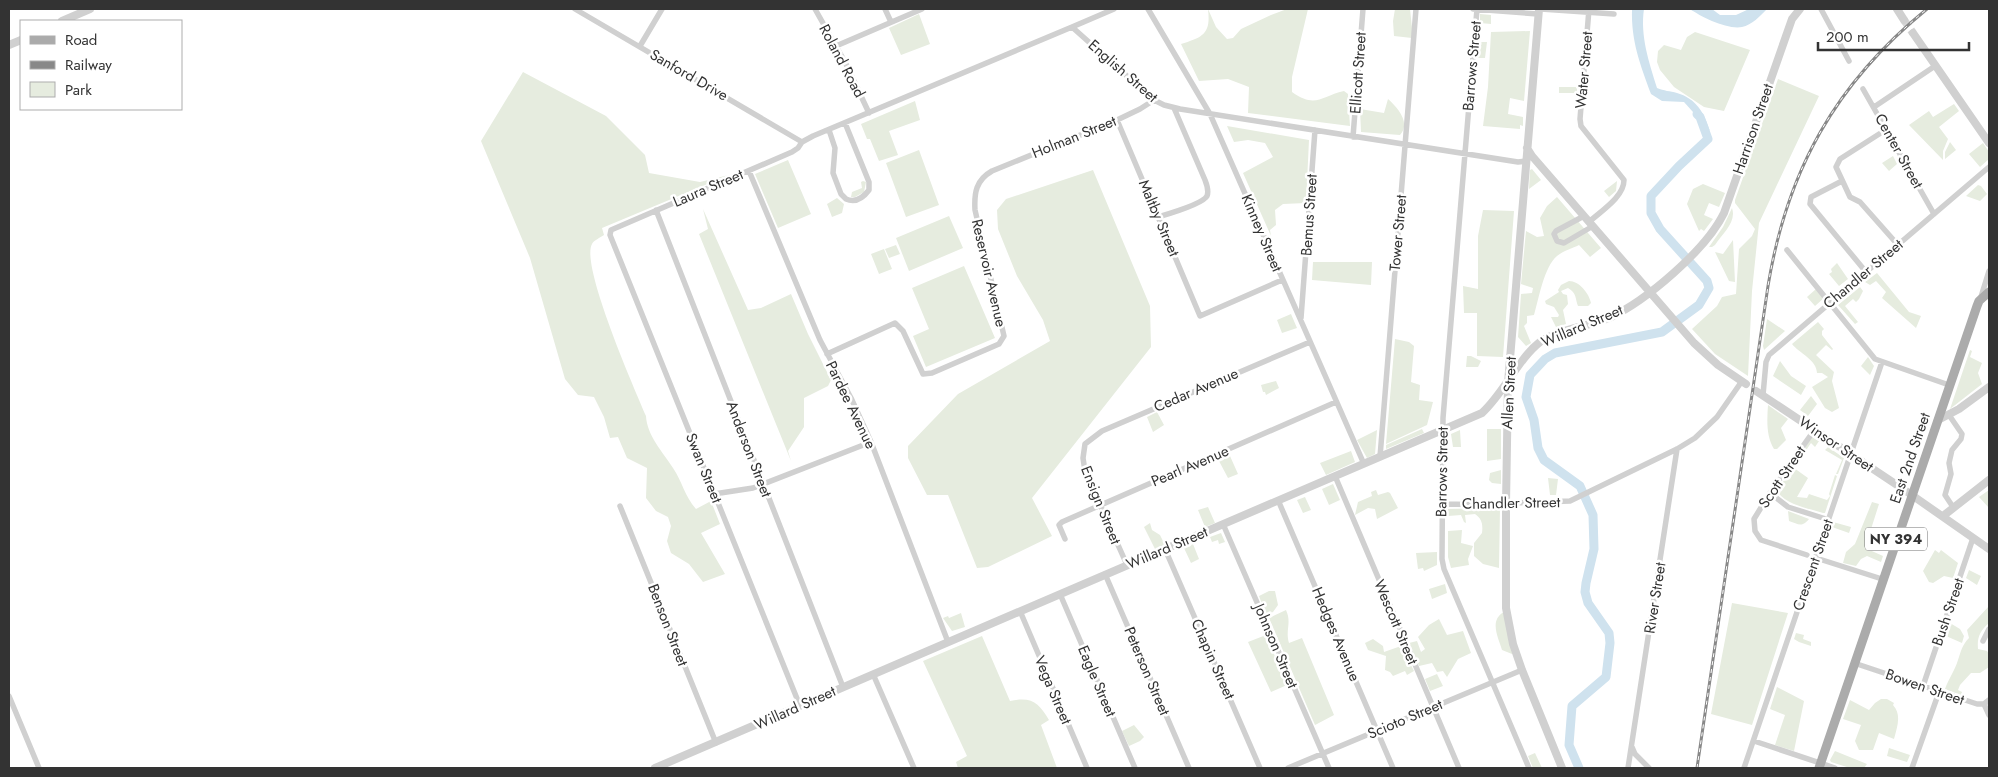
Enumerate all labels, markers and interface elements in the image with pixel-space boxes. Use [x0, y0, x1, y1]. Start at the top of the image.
legend [20, 20, 182, 110]
street label: Roland Road [813, 20, 871, 102]
street label: Barrows Street [1457, 20, 1487, 112]
scale bar [1818, 20, 1969, 52]
text: 200 m [1826, 26, 1869, 48]
text: Road [65, 29, 97, 51]
street label: Water Street [1570, 30, 1598, 109]
street label: Ellicott Street [1344, 31, 1372, 115]
street label: English Street [1083, 34, 1163, 108]
street label: Sanford Drive [646, 44, 733, 106]
text: Railway [65, 54, 112, 76]
text: Park [65, 79, 92, 101]
street label: Harrison Street [1727, 80, 1779, 177]
street label: Holman Street [1028, 110, 1120, 164]
street label: Center Street [1869, 110, 1929, 193]
street label: Laura Street [669, 163, 747, 213]
street label: Bemus Street [1295, 173, 1323, 257]
street label: Maltby Street [1133, 176, 1185, 260]
street label: Kinney Street [1236, 191, 1288, 276]
street label: Tower Street [1384, 194, 1412, 272]
street label: Reservoir Avenue [966, 217, 1012, 329]
street label: Chandler Street [1818, 234, 1908, 314]
street label: Willard Street [1538, 299, 1627, 353]
street label: Allen Street [1496, 356, 1522, 430]
street label: Pardee Avenue [820, 357, 882, 453]
street label: Cedar Avenue [1150, 362, 1242, 418]
street label: Anderson Street [721, 398, 778, 501]
street label: East 2nd Street [1884, 409, 1936, 506]
street label: Winsor Street [1794, 411, 1878, 477]
street label: Barrows Street [1430, 426, 1454, 517]
street label: Swan Street [680, 430, 728, 507]
street label: Pearl Avenue [1148, 440, 1233, 492]
street label: Scott Street [1753, 441, 1811, 513]
street label: Ensign Street [1075, 462, 1127, 548]
street label: Chandler Street [1462, 491, 1561, 515]
street label: Crescent Street [1787, 516, 1839, 614]
street label: Willard Street [1123, 521, 1212, 575]
road number: NY 394 [1865, 528, 1927, 550]
street label: River Street [1639, 560, 1672, 635]
street label: Bush Street [1926, 575, 1970, 649]
street label: Wescott Street [1368, 576, 1424, 668]
street label: Benson Street [642, 581, 694, 670]
street label: Hedges Avenue [1306, 583, 1366, 685]
street label: Johnson Street [1248, 598, 1304, 692]
street label: Chapin Street [1185, 615, 1241, 703]
street label: Peterson Street [1118, 623, 1176, 719]
street label: Eagle Street [1072, 642, 1122, 720]
street label: Vega Street [1029, 652, 1077, 728]
street label: Bowen Street [1883, 663, 1968, 711]
street label: Willard Street [751, 680, 840, 736]
street label: Scioto Street [1364, 693, 1446, 745]

